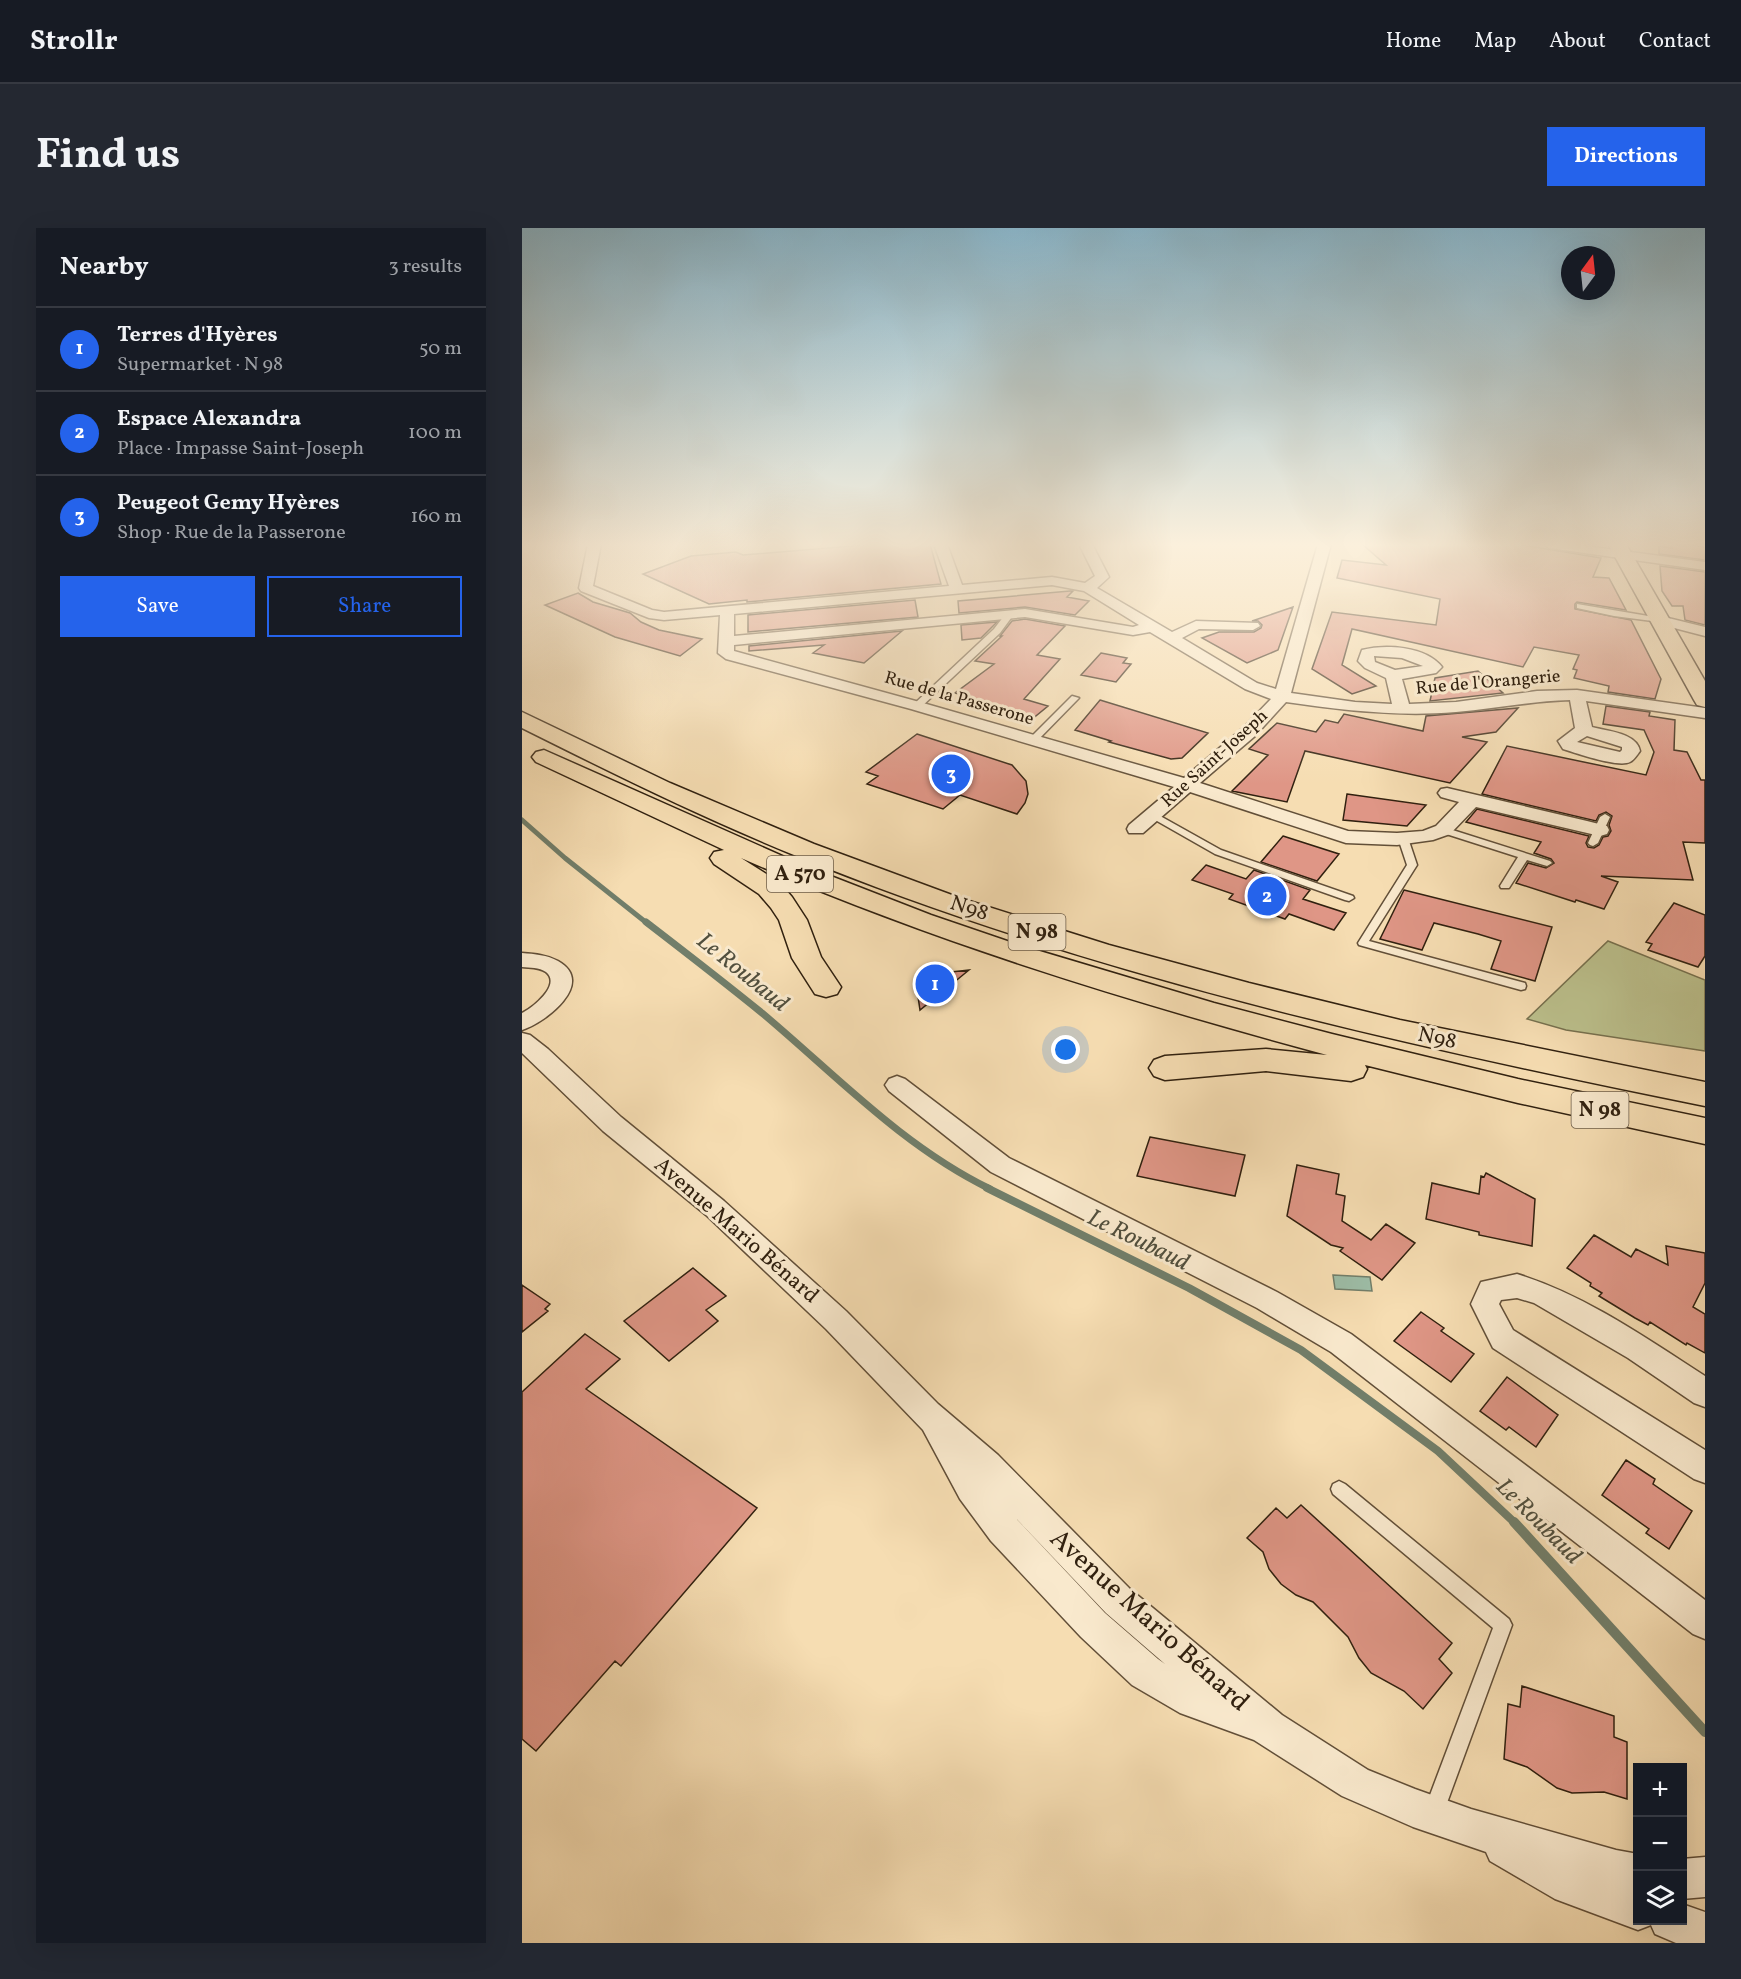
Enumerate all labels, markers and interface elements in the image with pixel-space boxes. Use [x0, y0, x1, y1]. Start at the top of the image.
text: Strollr [30, 22, 118, 61]
text: Home [1386, 27, 1441, 56]
text: Map [1474, 27, 1516, 56]
text: About [1549, 27, 1606, 56]
text: Contact [1639, 27, 1711, 56]
text: Find us [36, 127, 180, 186]
button: Directions [1547, 127, 1705, 186]
north arrow [1561, 246, 1615, 300]
text: Nearby [60, 249, 149, 285]
text: 3 results [388, 253, 462, 281]
text: Terres d'Hyères [117, 320, 278, 351]
text: 1 [75, 335, 84, 363]
text: 50 m [419, 335, 462, 363]
text: Supermarket · N 98 [117, 351, 283, 379]
text: Espace Alexandra [117, 404, 301, 435]
text: 2 [74, 419, 85, 447]
text: 100 m [408, 419, 462, 447]
text: Place · Impasse Saint-Joseph [117, 435, 364, 463]
text: Peugeot Gemy Hyères [117, 488, 340, 519]
text: 3 [74, 503, 85, 531]
text: 160 m [410, 503, 462, 531]
text: Shop · Rue de la Passerone [117, 519, 346, 547]
button: Save [60, 576, 255, 637]
button: Share [267, 576, 462, 637]
street label: Rue de l'Orangerie [1415, 664, 1561, 702]
street label: Rue de la Passerone [881, 666, 1037, 732]
street label: Rue Saint-Joseph [1156, 704, 1274, 814]
pin: 3 [932, 752, 970, 796]
road number: A 570 [767, 856, 833, 892]
pin: 2 [1248, 874, 1286, 918]
street label: N98 [946, 888, 992, 930]
road number: N 98 [1008, 914, 1066, 950]
water label: Le Roubaud [689, 925, 796, 1021]
pin: 1 [916, 962, 954, 1006]
street label: N98 [1415, 1020, 1459, 1058]
your location [1051, 1035, 1080, 1064]
road number: N 98 [1572, 1092, 1628, 1128]
street label: Avenue Mario Bénard [647, 1151, 825, 1311]
water label: Le Roubaud [1081, 1202, 1195, 1281]
water label: Le Roubaud [1487, 1471, 1589, 1573]
street label: Avenue Mario Bénard [1041, 1521, 1257, 1721]
map controls [1633, 1763, 1687, 1925]
button: + [1633, 1763, 1687, 1817]
button: − [1633, 1817, 1687, 1871]
button: layers [1633, 1871, 1687, 1925]

